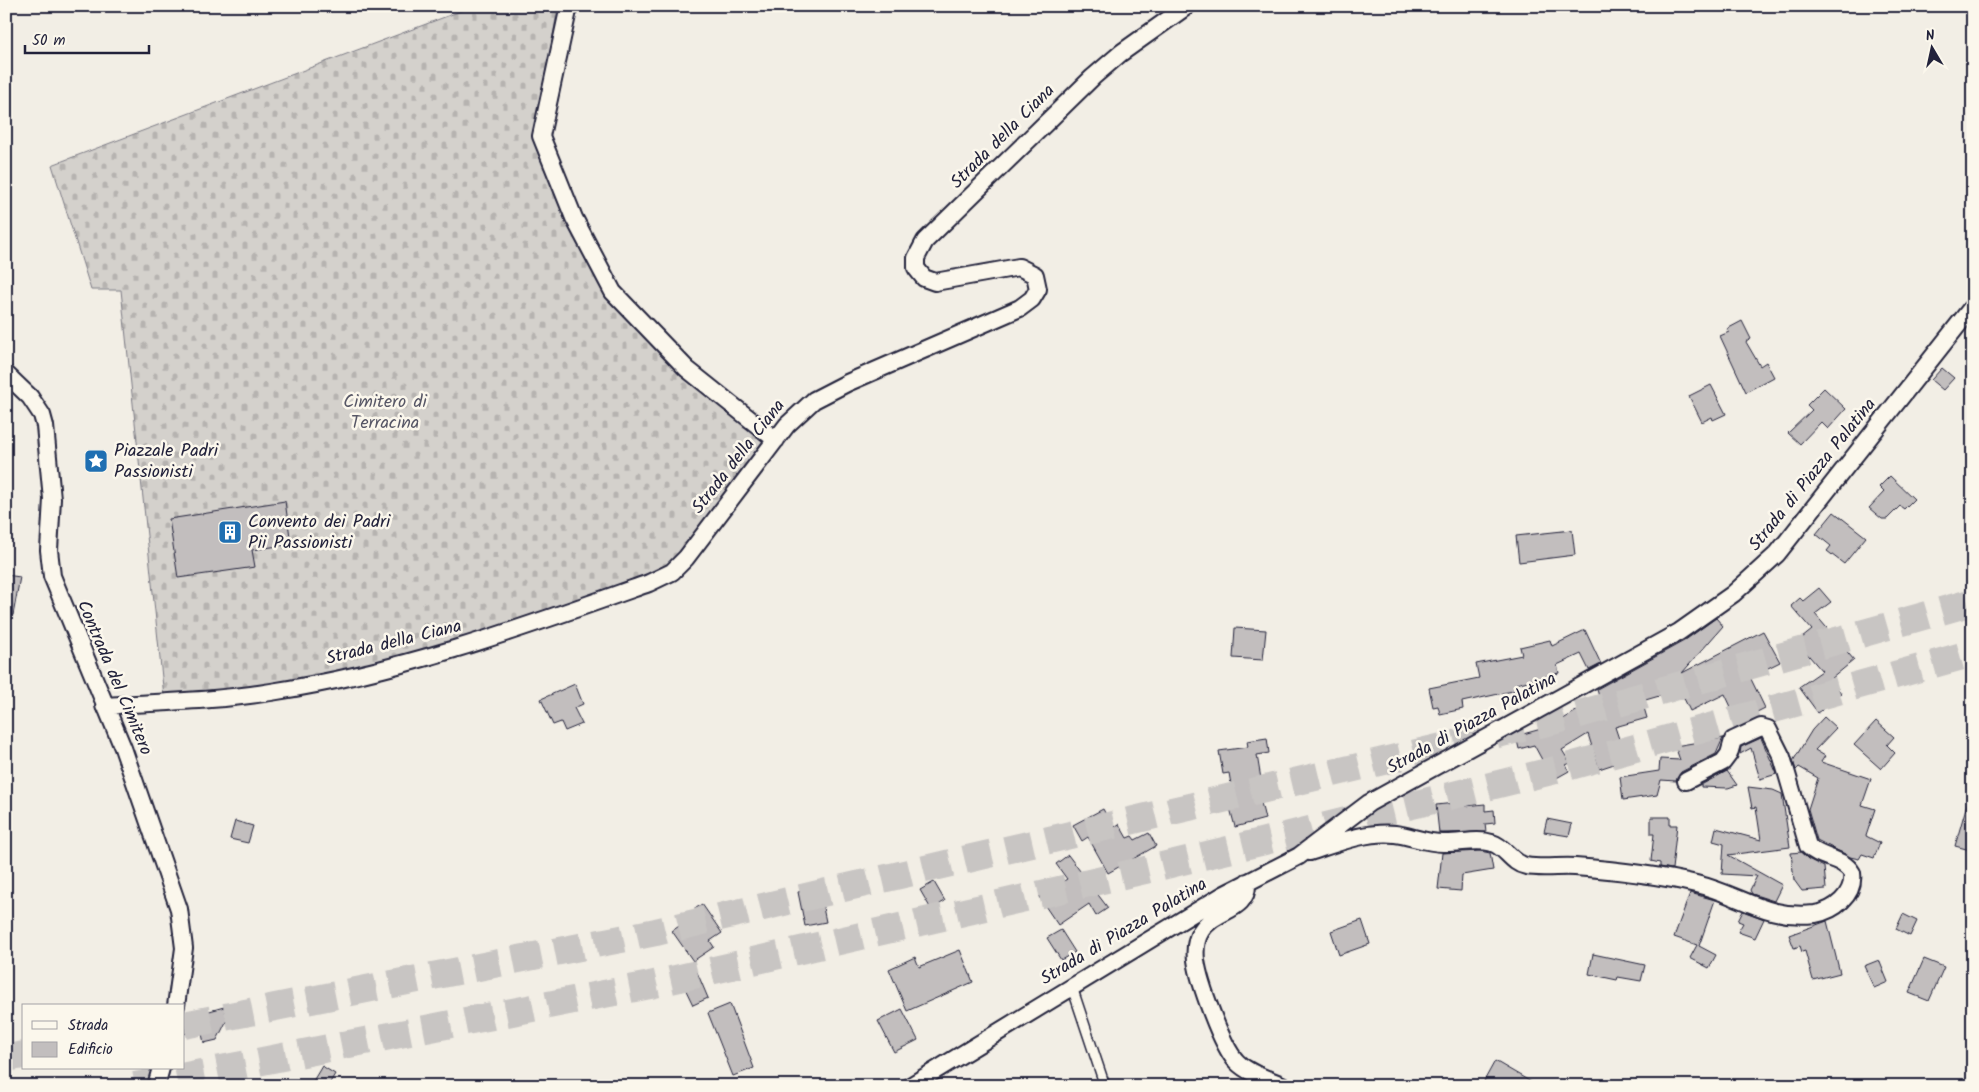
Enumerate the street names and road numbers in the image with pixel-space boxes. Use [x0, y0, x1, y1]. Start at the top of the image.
street label: Strada della Ciana [944, 78, 1062, 196]
street label: Strada di Piazza Palatina [1742, 392, 1884, 558]
street label: Strada della Ciana [685, 393, 793, 521]
street label: Contrada del Cimitero [68, 596, 160, 760]
street label: Strada della Ciana [323, 612, 465, 674]
street label: Strada di Piazza Palatina [1382, 665, 1562, 783]
street label: Strada di Piazza Palatina [1035, 871, 1213, 993]

